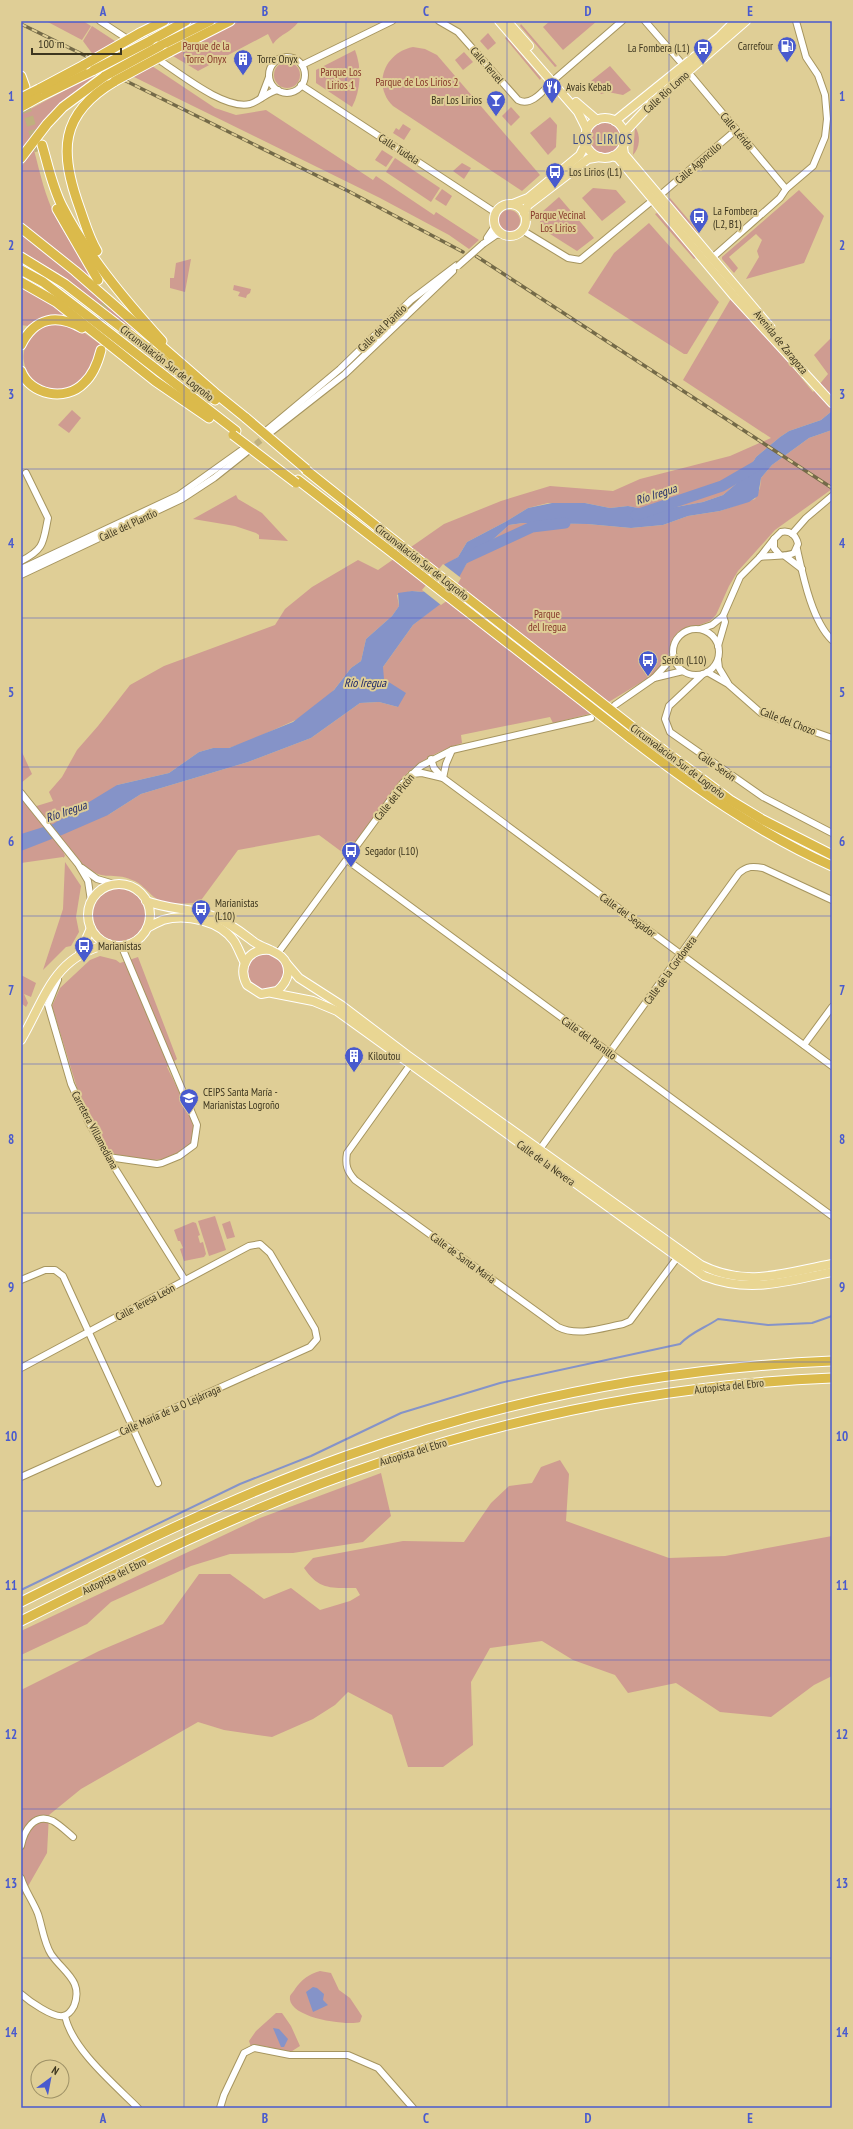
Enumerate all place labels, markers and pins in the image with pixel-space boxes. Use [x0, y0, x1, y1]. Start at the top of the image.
fuel station icon: Carrefour [776, 35, 798, 63]
bus stop icon: La Fombera (L1) [692, 37, 714, 65]
place label: Carrefour [738, 39, 773, 53]
place label: La Fombera (L1) [628, 41, 689, 55]
building icon: Torre Onyx [232, 48, 254, 76]
place label: Torre Onyx [257, 52, 298, 66]
restaurant icon: Avais Kebab [541, 76, 563, 104]
place label: Avais Kebab [566, 80, 612, 94]
bar icon: Bar Los Lirios [485, 89, 507, 117]
place label: Bar Los Lirios [431, 93, 482, 107]
bus stop icon: Los Lirios (L1) [544, 161, 566, 189]
place label: Los Lirios (L1) [569, 165, 622, 179]
place label: La Fombera (L2, B1) [713, 204, 757, 231]
bus stop icon: La Fombera (L2, B1) [688, 206, 710, 234]
bus stop icon: Serón (L10) [637, 649, 659, 677]
place label: Serón (L10) [662, 653, 706, 667]
bus stop icon: Segador (L10) [340, 840, 362, 868]
place label: Segador (L10) [365, 844, 418, 858]
place label: Marianistas (L10) [215, 896, 259, 923]
bus stop icon: Marianistas (L10) [190, 898, 212, 926]
bus stop icon: Marianistas [73, 935, 95, 963]
place label: Marianistas [98, 939, 142, 953]
building icon: Kiloutou [343, 1045, 365, 1073]
place label: Kiloutou [368, 1049, 401, 1063]
place label: CEIPS Santa María - Marianistas Logroño [203, 1085, 280, 1112]
school or university icon: CEIPS Santa María - Marianistas Logroño [178, 1087, 200, 1115]

